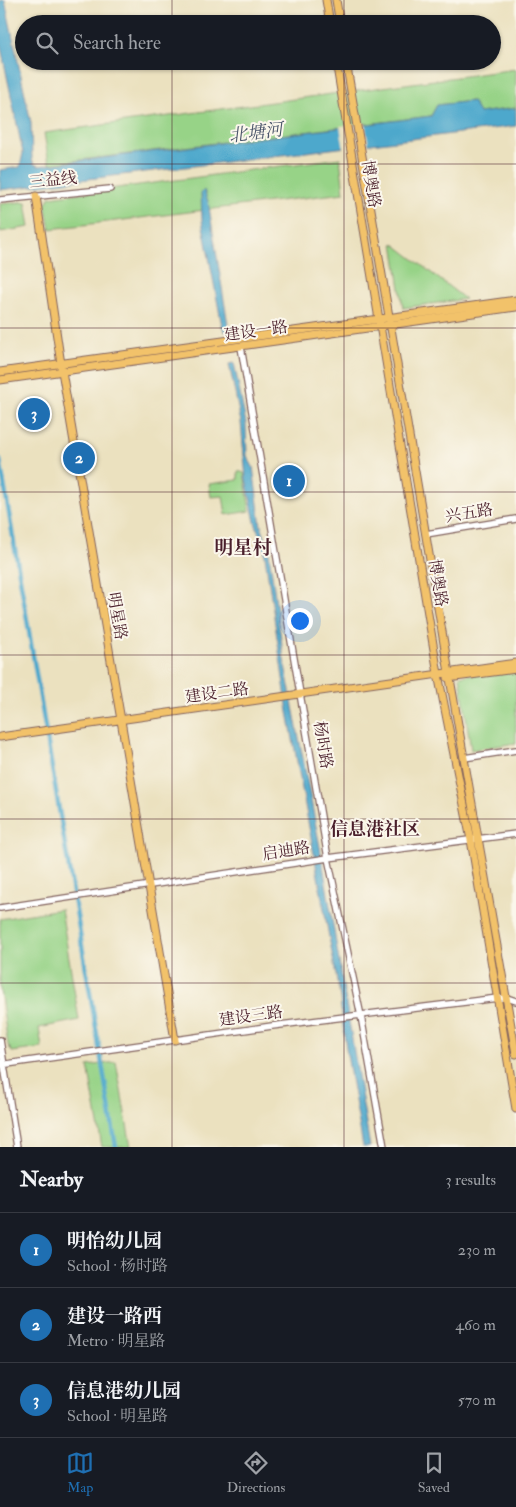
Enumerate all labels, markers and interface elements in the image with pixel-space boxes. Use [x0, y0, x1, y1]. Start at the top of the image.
search box [15, 15, 501, 70]
icon: search [33, 29, 61, 57]
text: Search here [73, 31, 161, 55]
water label: 北塘河 [228, 118, 287, 148]
street label: 博奥路 [357, 159, 385, 209]
street label: 三益线 [28, 168, 78, 192]
street label: 建设一路 [223, 317, 289, 345]
pin: 3 [18, 395, 50, 433]
pin: 2 [63, 439, 95, 477]
pin: 1 [273, 462, 305, 500]
street label: 兴五路 [444, 499, 494, 527]
district label: 明星村 [214, 536, 272, 560]
street label: 博奥路 [424, 558, 452, 608]
street label: 明星路 [103, 591, 131, 641]
your location [287, 608, 313, 634]
street label: 建设二路 [184, 679, 250, 707]
street label: 杨时路 [309, 720, 337, 770]
district label: 信息港社区 [330, 818, 420, 841]
street label: 启迪路 [261, 837, 311, 865]
street label: 建设三路 [218, 1002, 284, 1030]
text: Nearby [20, 1166, 83, 1193]
text: 3 results [445, 1170, 496, 1190]
text: 明怡幼儿园 [67, 1229, 162, 1253]
text: 1 [33, 1240, 39, 1260]
text: 230 m [458, 1240, 496, 1260]
text: School · 杨时路 [67, 1256, 168, 1276]
text: 建设一路西 [67, 1304, 162, 1328]
text: 2 [32, 1315, 40, 1335]
text: 460 m [455, 1315, 496, 1335]
text: Metro · 明星路 [67, 1331, 166, 1351]
text: 信息港幼儿园 [67, 1379, 181, 1403]
text: 3 [33, 1390, 39, 1410]
text: 570 m [458, 1390, 496, 1410]
text: School · 明星路 [67, 1406, 168, 1426]
tab: Map [66, 1449, 94, 1496]
tab: Directions [227, 1449, 285, 1496]
tab: Saved [418, 1449, 450, 1496]

